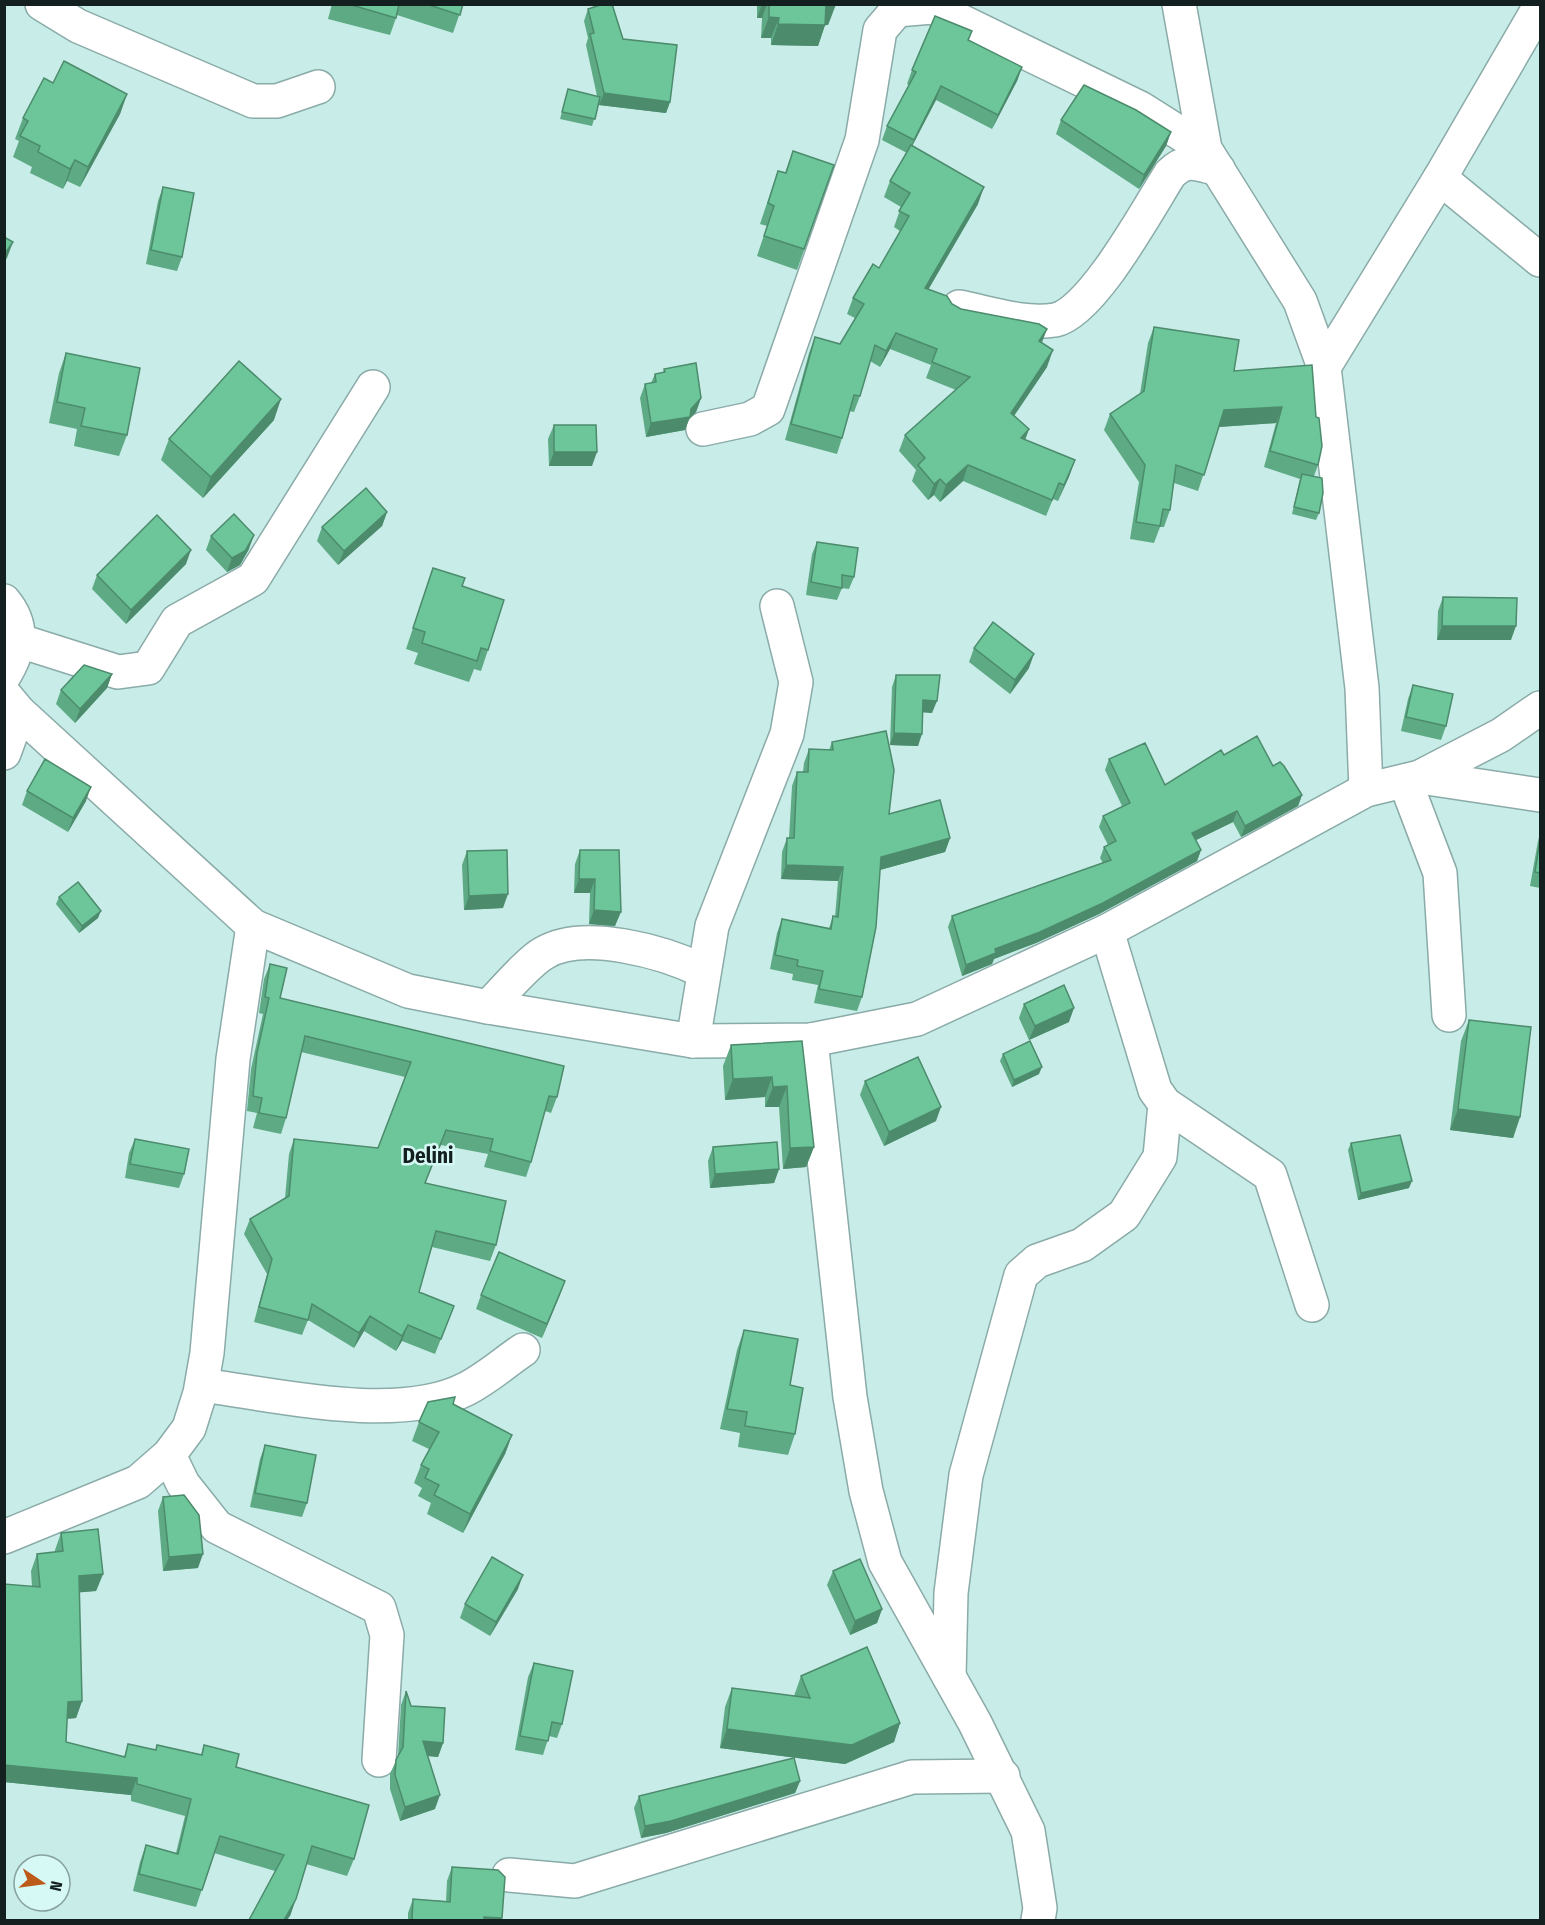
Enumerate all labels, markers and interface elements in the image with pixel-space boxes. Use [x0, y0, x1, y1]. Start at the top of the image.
district label: Delini [403, 1143, 453, 1169]
north arrow [12, 1853, 72, 1913]
text: N [46, 1879, 66, 1893]

